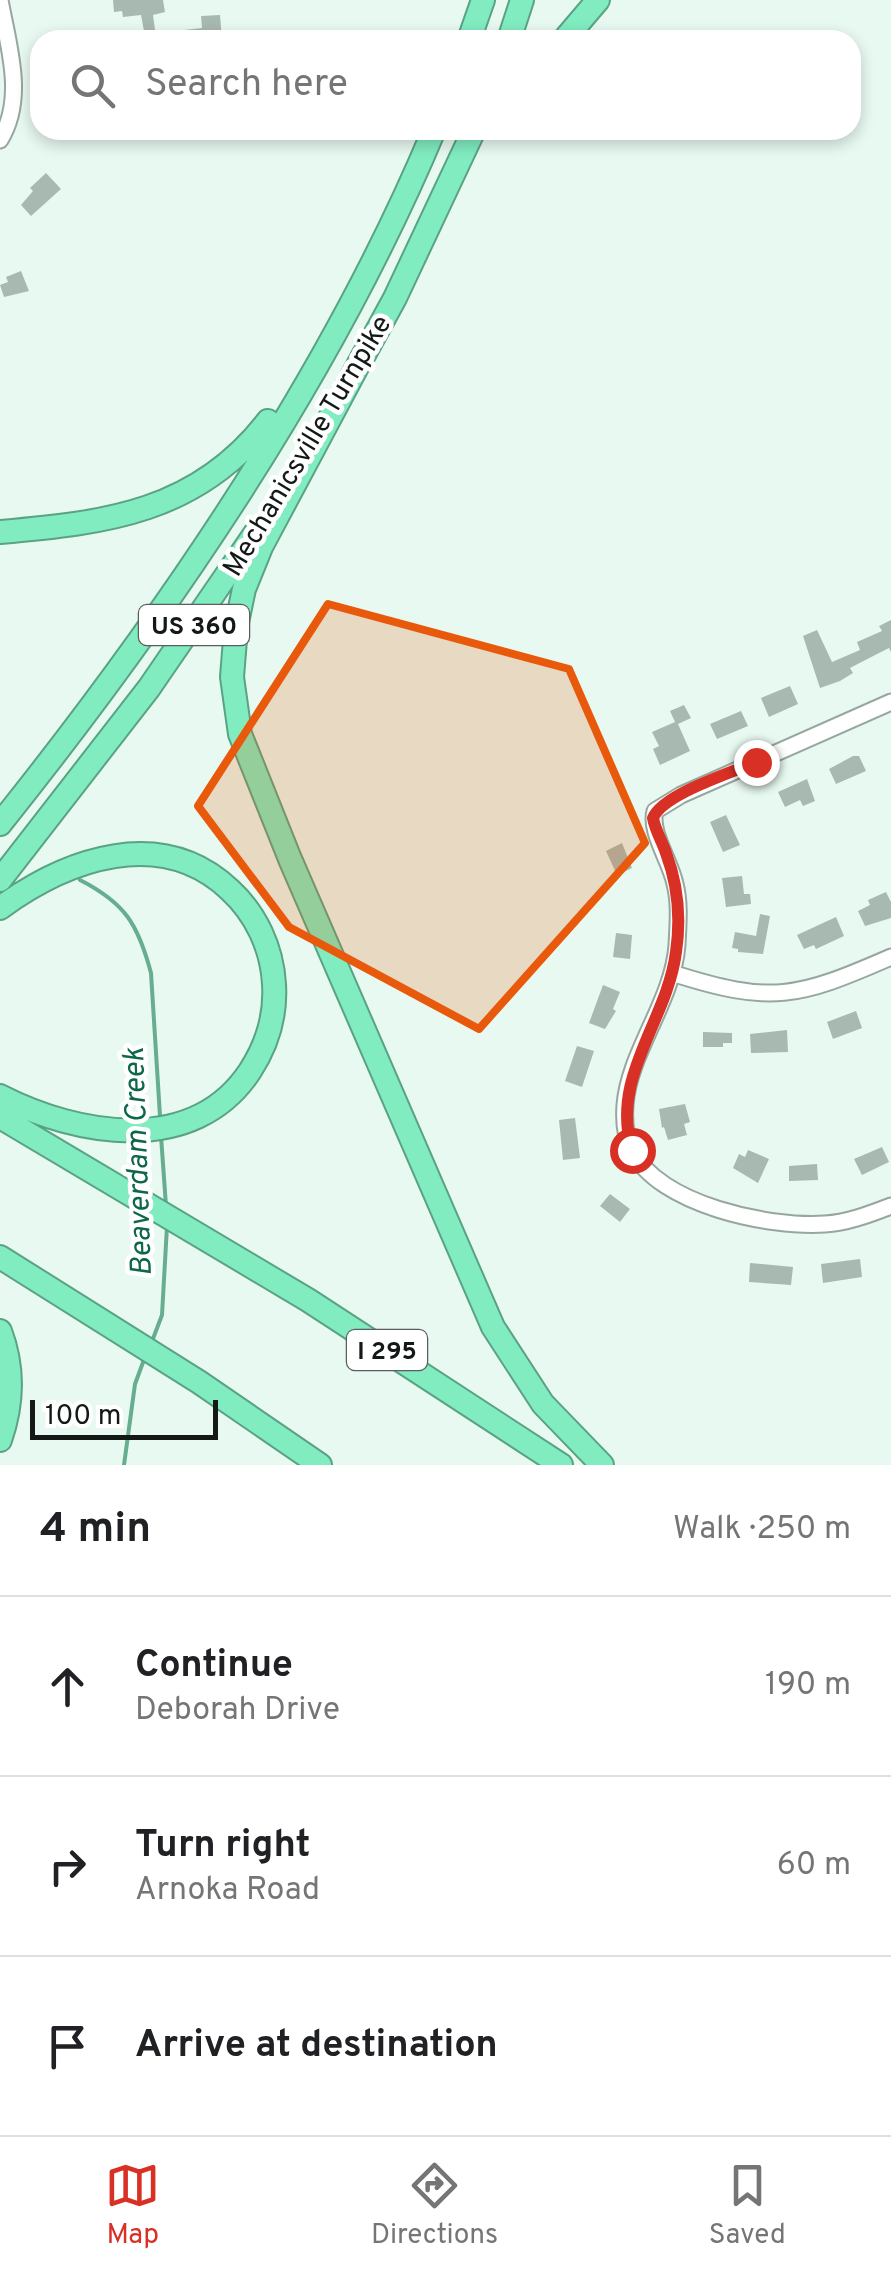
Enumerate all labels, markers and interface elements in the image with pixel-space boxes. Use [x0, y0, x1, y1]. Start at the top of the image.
search box [30, 30, 861, 140]
icon: search [65, 58, 120, 113]
text: Search here [145, 61, 348, 110]
street label: Mechanicsville Turnpike [216, 309, 401, 584]
road number: US 360 [139, 605, 249, 645]
route end [734, 740, 780, 786]
water label: Beaverdam Creek [117, 1046, 162, 1277]
route start [610, 1128, 656, 1174]
road number: I 295 [347, 1330, 427, 1370]
scale bar [30, 1395, 218, 1440]
text: 100 m [45, 1399, 121, 1435]
text: 4 min [40, 1504, 151, 1557]
text: Walk · 250 m [673, 1510, 851, 1550]
text: Continue [135, 1642, 293, 1691]
icon: ahead [40, 1659, 95, 1714]
text: 190 m [765, 1666, 851, 1706]
text: Deborah Drive [135, 1691, 340, 1731]
text: Turn right [135, 1822, 310, 1871]
icon: right [40, 1839, 95, 1894]
text: 60 m [777, 1846, 851, 1886]
text: Arnoka Road [135, 1871, 320, 1911]
icon: arrive [40, 2019, 95, 2074]
text: Arrive at destination [135, 2022, 498, 2071]
tab: Map [105, 2158, 160, 2254]
tab: Directions [371, 2158, 498, 2254]
tab: Saved [709, 2158, 786, 2254]

